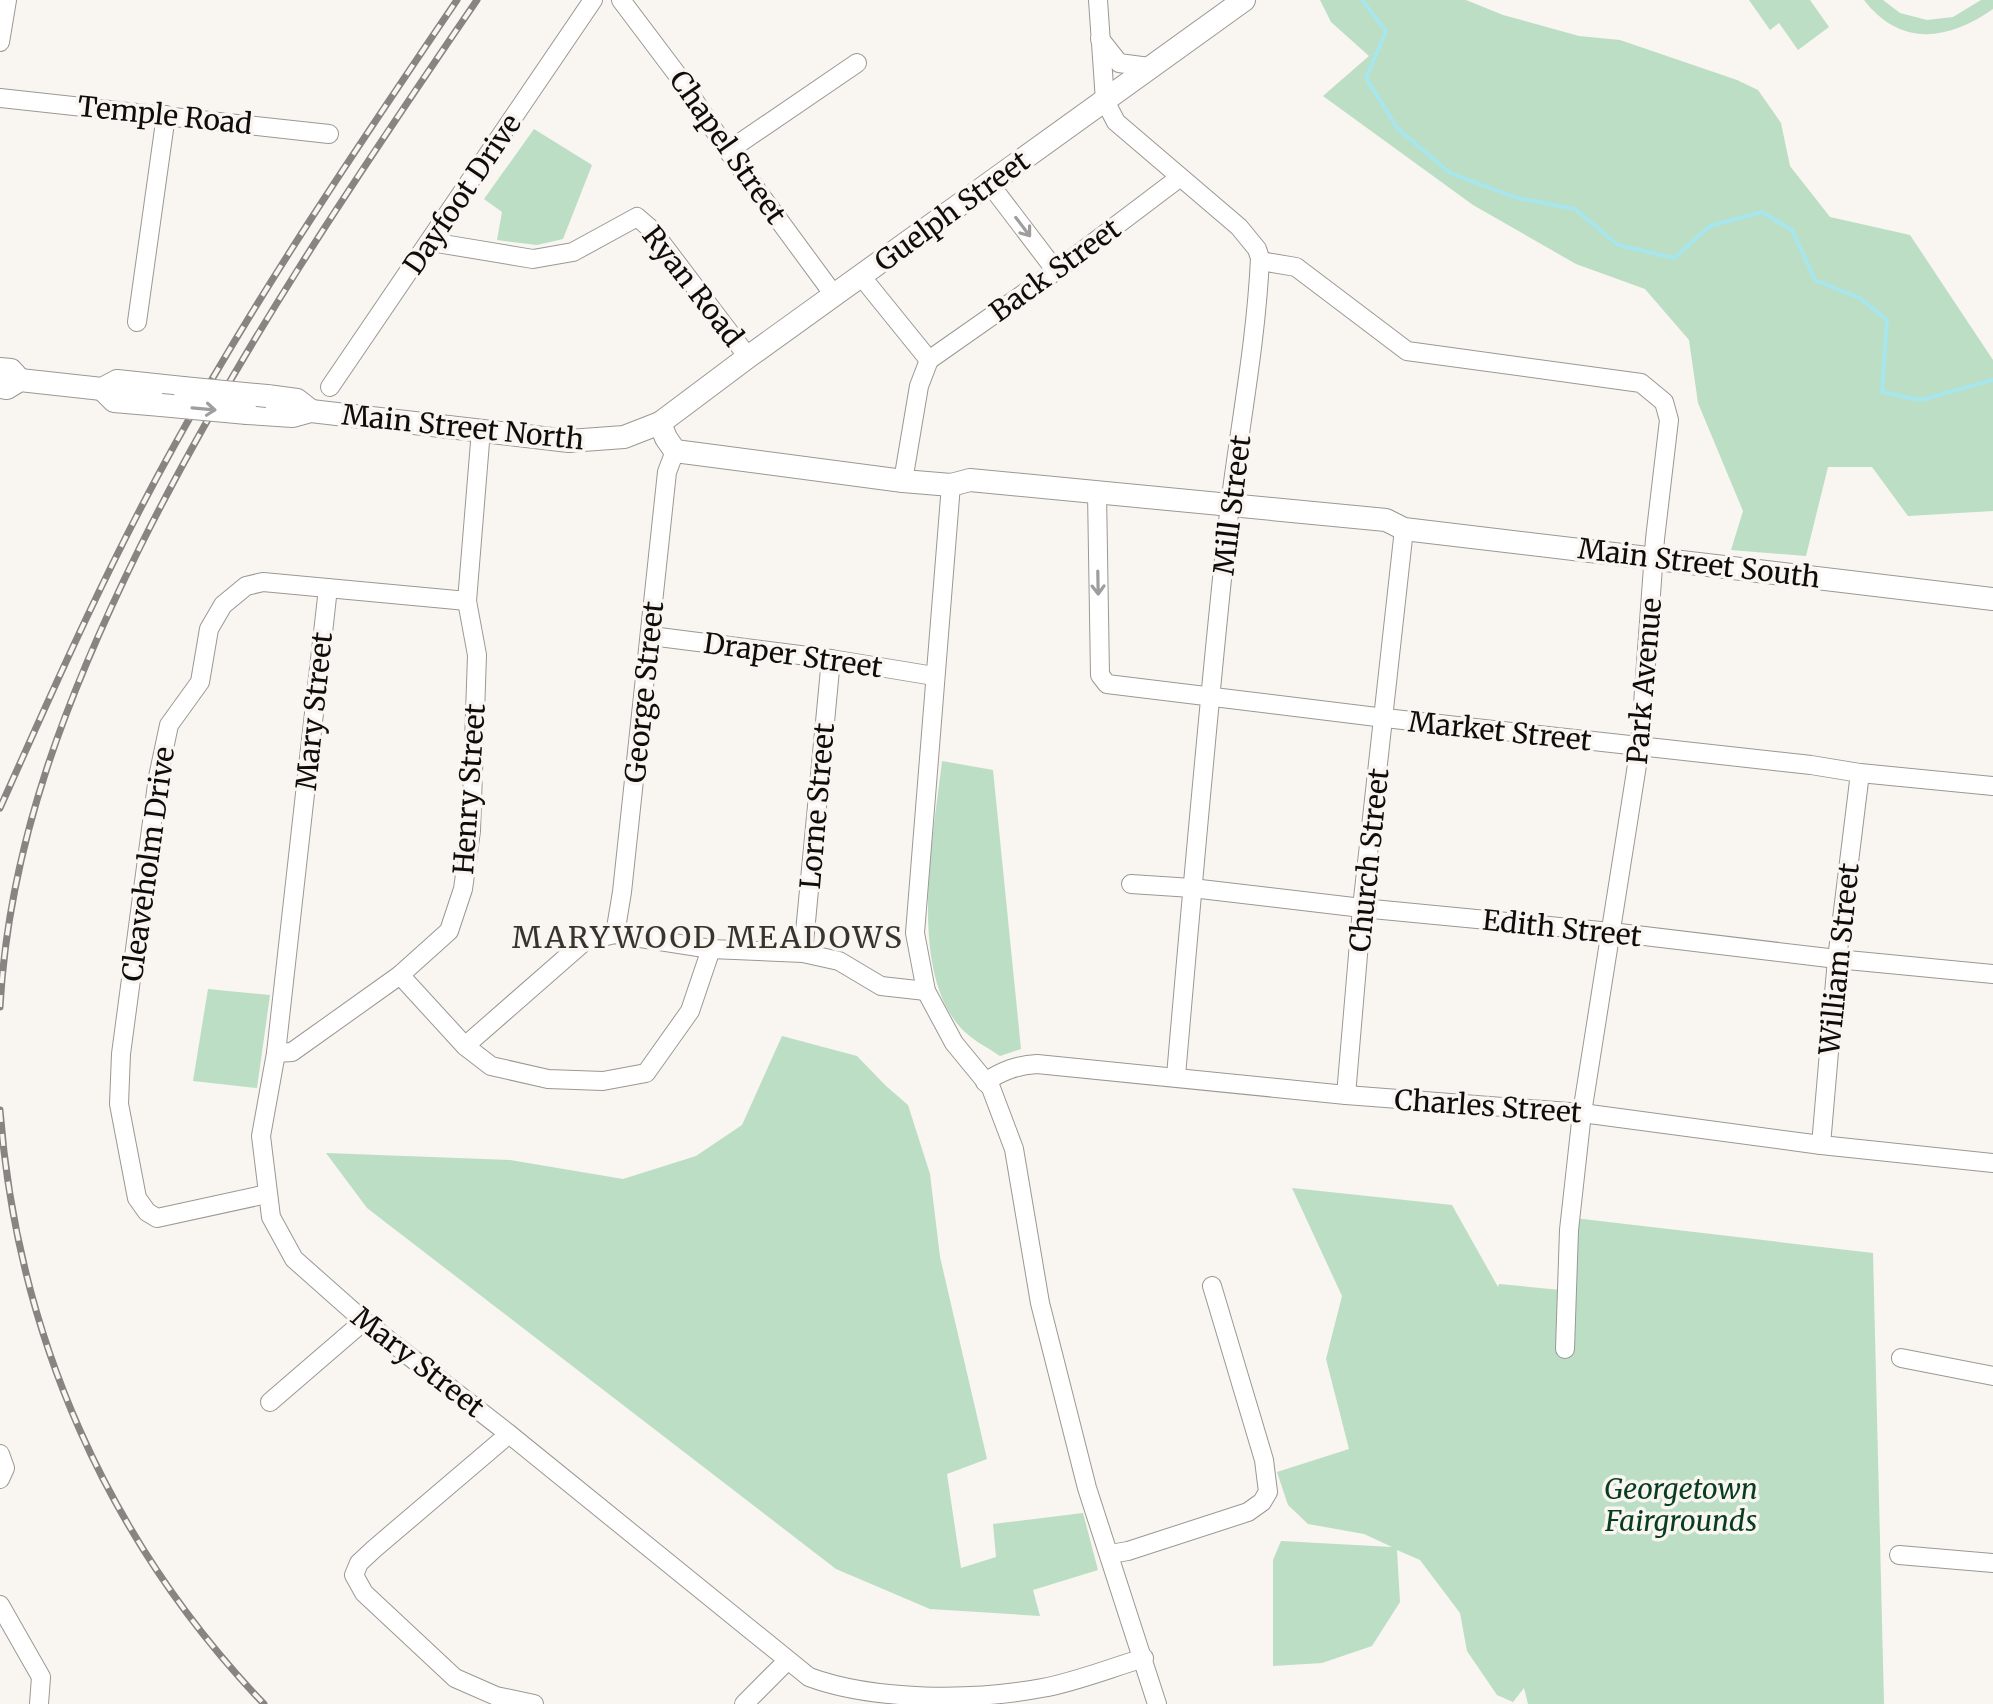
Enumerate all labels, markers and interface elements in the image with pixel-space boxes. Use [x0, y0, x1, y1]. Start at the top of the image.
street label: Chapel Street [662, 63, 794, 231]
street label: Temple Road [76, 88, 254, 142]
street label: Dayfoot Drive [395, 107, 529, 281]
street label: Guelph Street [868, 143, 1036, 279]
street label: Back Street [983, 210, 1127, 329]
one-way arrow [1014, 216, 1031, 237]
street label: Ryan Road [635, 219, 751, 354]
street label: Main Street North [340, 396, 586, 458]
one-way arrow [190, 402, 217, 417]
street label: Mill Street [1206, 433, 1258, 577]
street label: Main Street South [1576, 530, 1822, 596]
one-way arrow [1091, 569, 1106, 596]
street label: Park Avenue [1619, 596, 1669, 766]
street label: George Street [617, 599, 671, 785]
street label: Draper Street [701, 625, 885, 685]
street label: Mary Street [288, 630, 340, 792]
street label: Henry Street [445, 702, 493, 876]
street label: Market Street [1407, 703, 1593, 759]
street label: Lorne Street [792, 721, 842, 890]
street label: Cleaveholm Drive [114, 744, 182, 984]
street label: Church Street [1341, 766, 1397, 954]
street label: William Street [1811, 861, 1867, 1058]
street label: Edith Street [1481, 902, 1643, 954]
district label: MARYWOOD MEADOWS [512, 918, 904, 956]
street label: Charles Street [1393, 1081, 1583, 1131]
street label: Mary Street [344, 1299, 492, 1425]
park label: Georgetown Fairgrounds [1604, 1471, 1758, 1539]

